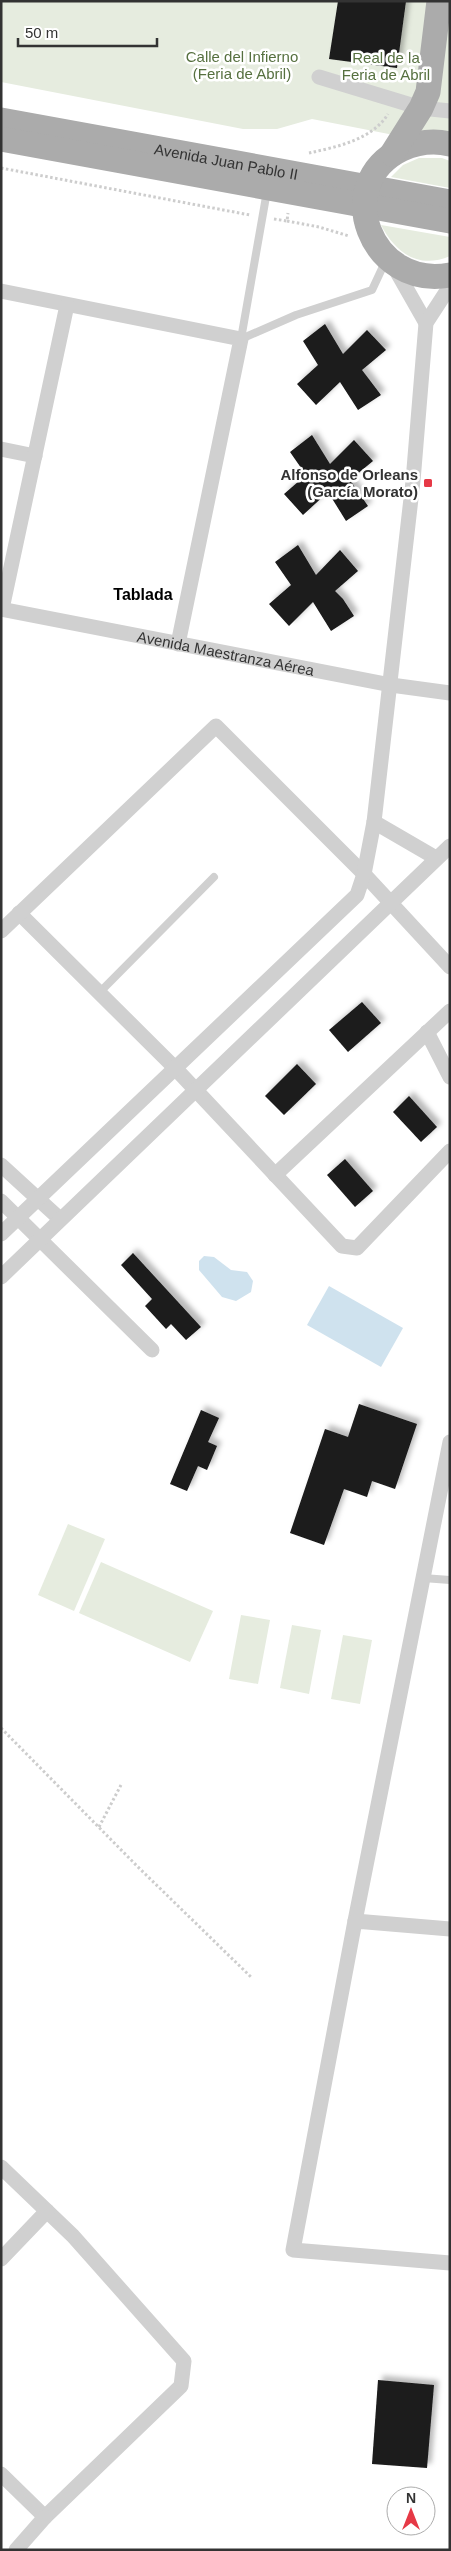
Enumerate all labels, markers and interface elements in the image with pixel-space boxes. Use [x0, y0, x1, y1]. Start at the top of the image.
scale bar [18, 15, 156, 47]
text: 50 m [25, 24, 58, 41]
park label: Calle del Infierno (Feria de Abril) [186, 48, 298, 82]
park label: Real de la Feria de Abril [342, 49, 430, 83]
street label: Avenida Juan Pablo II [153, 140, 299, 183]
place label: Alfonso de Orleans (García Morato) [280, 466, 418, 500]
marker: Alfonso de Orleans (García Morato) [422, 477, 434, 489]
district label: Tablada [113, 586, 173, 603]
street label: Avenida Maestranza Aérea [136, 627, 316, 678]
north arrow [386, 2486, 436, 2536]
text: N [406, 2490, 416, 2506]

